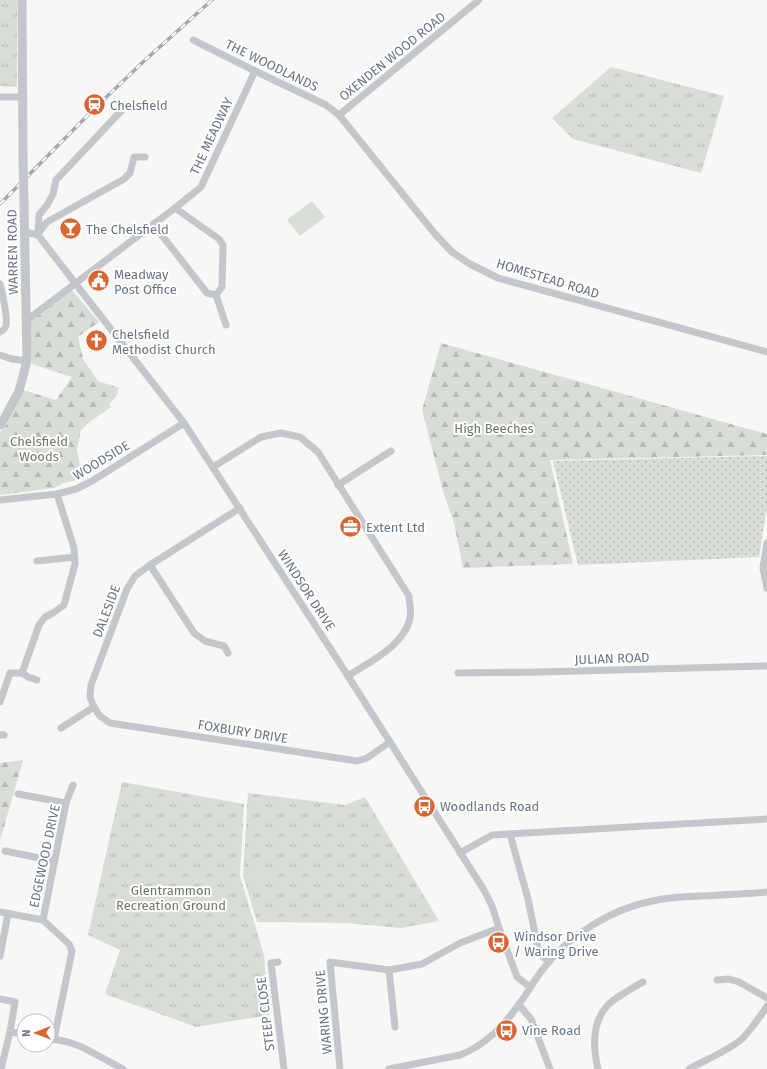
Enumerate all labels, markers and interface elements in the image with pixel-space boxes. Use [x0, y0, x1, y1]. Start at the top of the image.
street label: OXENDEN WOOD ROAD [336, 9, 448, 104]
street label: THE WOODLANDS [223, 36, 321, 94]
station icon: Chelsfield [82, 92, 108, 118]
street label: THE MEADWAY [187, 94, 236, 177]
place label: Chelsfield [110, 98, 168, 113]
street label: WARREN ROAD [4, 209, 21, 295]
bar icon: The Chelsfield [57, 216, 83, 242]
place label: The Chelsfield [86, 222, 169, 237]
street label: HOMESTEAD ROAD [495, 256, 601, 301]
place label: Meadway Post Office [114, 267, 177, 297]
public building icon: Meadway Post Office [85, 268, 111, 294]
place label: Chelsfield Methodist Church [112, 327, 216, 357]
church icon: Chelsfield Methodist Church [84, 328, 110, 354]
park label: High Beeches [454, 421, 534, 436]
park label: Chelsfield Woods [10, 434, 68, 464]
street label: WOODSIDE [70, 438, 132, 483]
office icon: Extent Ltd [337, 514, 363, 540]
place label: Extent Ltd [366, 520, 425, 535]
street label: WINDSOR DRIVE [275, 547, 338, 634]
street label: DALESIDE [90, 583, 123, 640]
street label: JULIAN ROAD [574, 650, 650, 667]
street label: FOXBURY DRIVE [197, 717, 289, 746]
bus stop icon: Woodlands Road [411, 793, 437, 819]
place label: Woodlands Road [440, 799, 539, 814]
street label: EDGEWOOD DRIVE [26, 803, 63, 909]
park label: Glentrammon Recreation Ground [116, 883, 226, 913]
place label: Windsor Drive / Waring Drive [514, 929, 599, 959]
bus stop icon: Windsor Drive / Waring Drive [485, 930, 511, 956]
street label: WARING DRIVE [312, 969, 335, 1055]
street label: STEEP CLOSE [253, 976, 277, 1052]
north arrow [16, 1013, 56, 1053]
bus stop icon: Vine Road [494, 1017, 520, 1043]
place label: Vine Road [522, 1023, 581, 1038]
text: N [20, 1029, 33, 1037]

